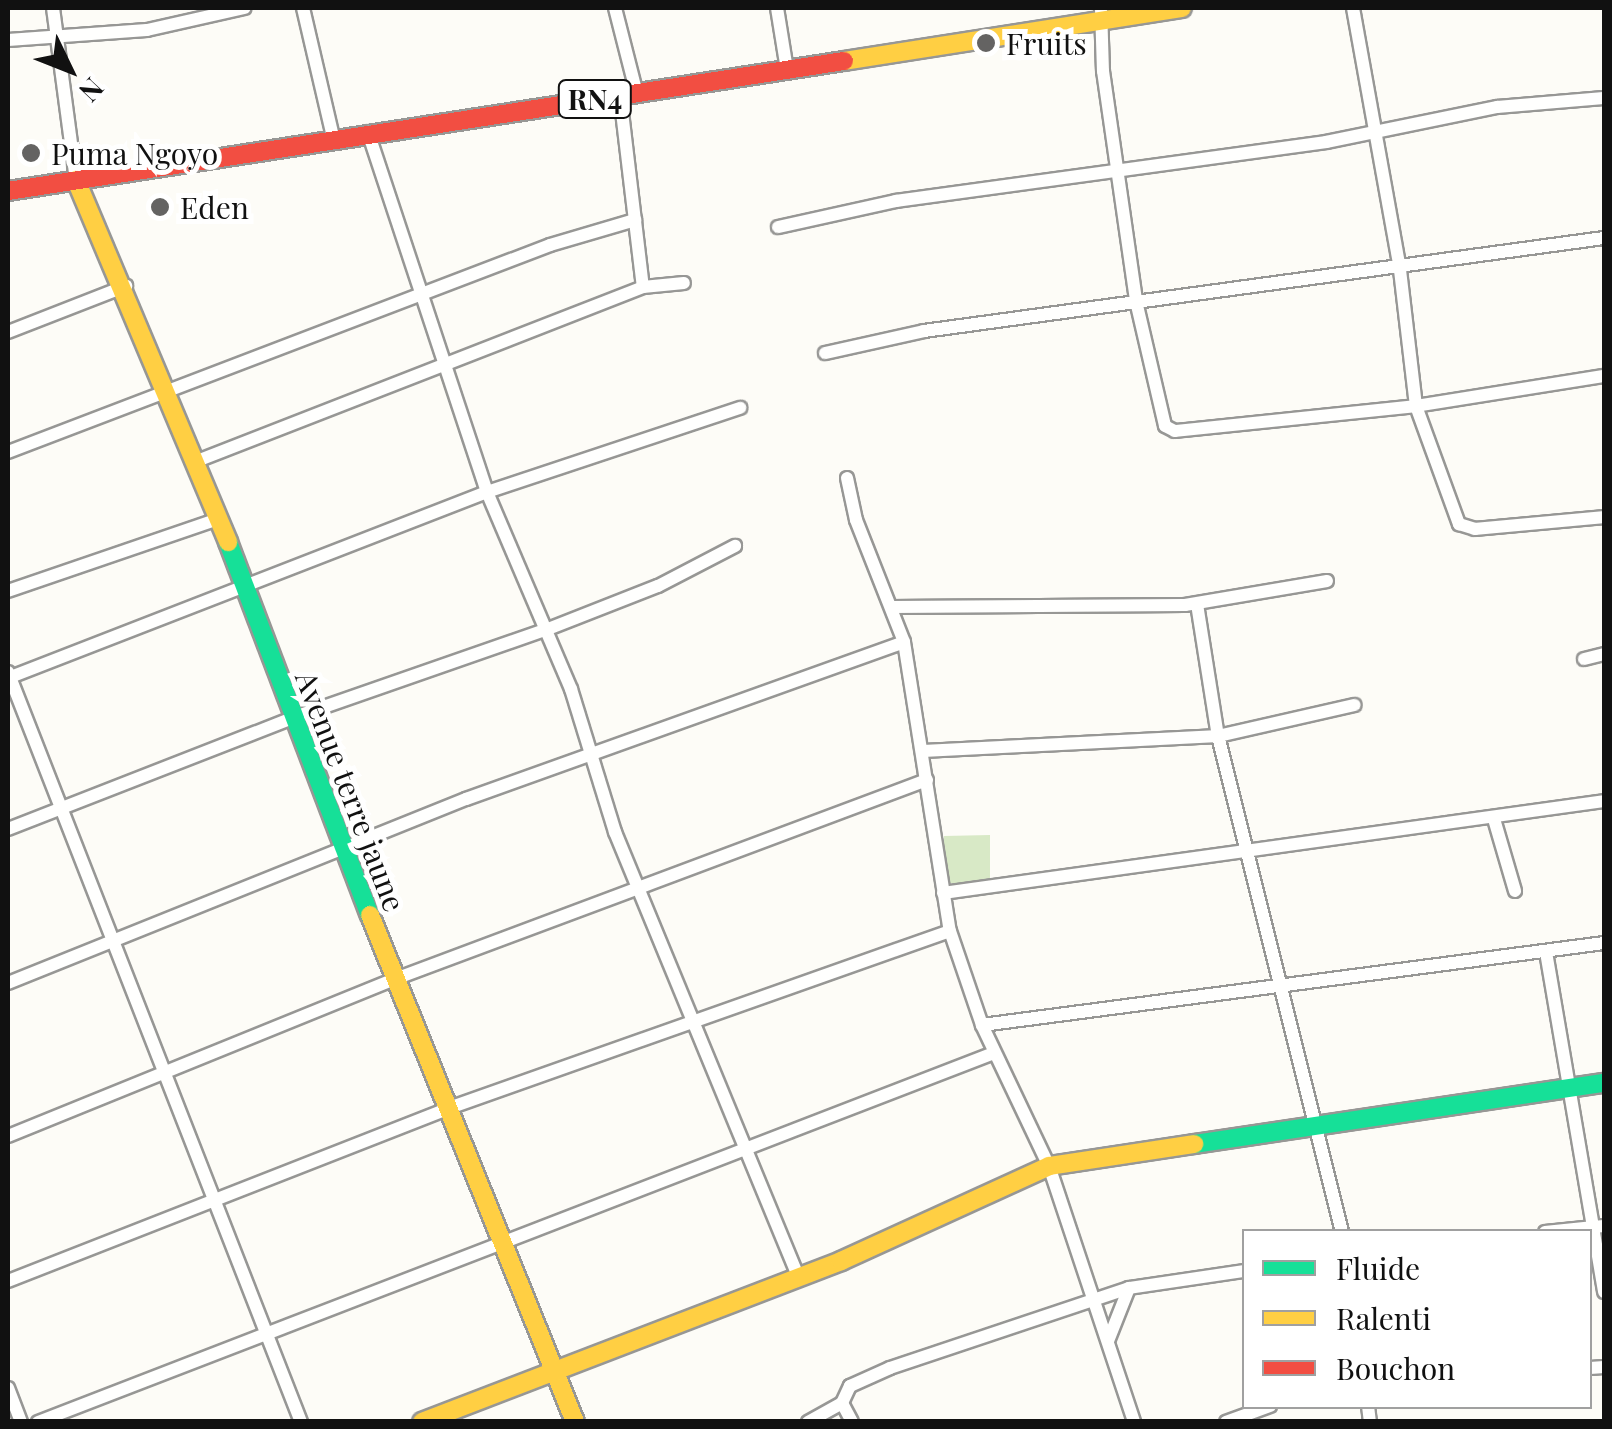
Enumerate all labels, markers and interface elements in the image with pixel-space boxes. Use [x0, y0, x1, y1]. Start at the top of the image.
north arrow [20, 20, 120, 120]
place label: Fruits [1006, 25, 1087, 61]
marker: Fruits [975, 32, 997, 54]
text: N [72, 71, 113, 111]
road number: RN4 [558, 76, 632, 122]
place label: Puma Ngoyo [51, 135, 219, 171]
marker: Puma Ngoyo [20, 142, 42, 164]
place label: Eden [180, 189, 249, 225]
marker: Eden [149, 196, 171, 218]
street label: Avenue terre jaune [289, 666, 413, 916]
legend [1242, 1229, 1592, 1409]
text: Fluide [1336, 1248, 1420, 1288]
text: Ralenti [1336, 1298, 1431, 1338]
text: Bouchon [1336, 1348, 1455, 1388]

